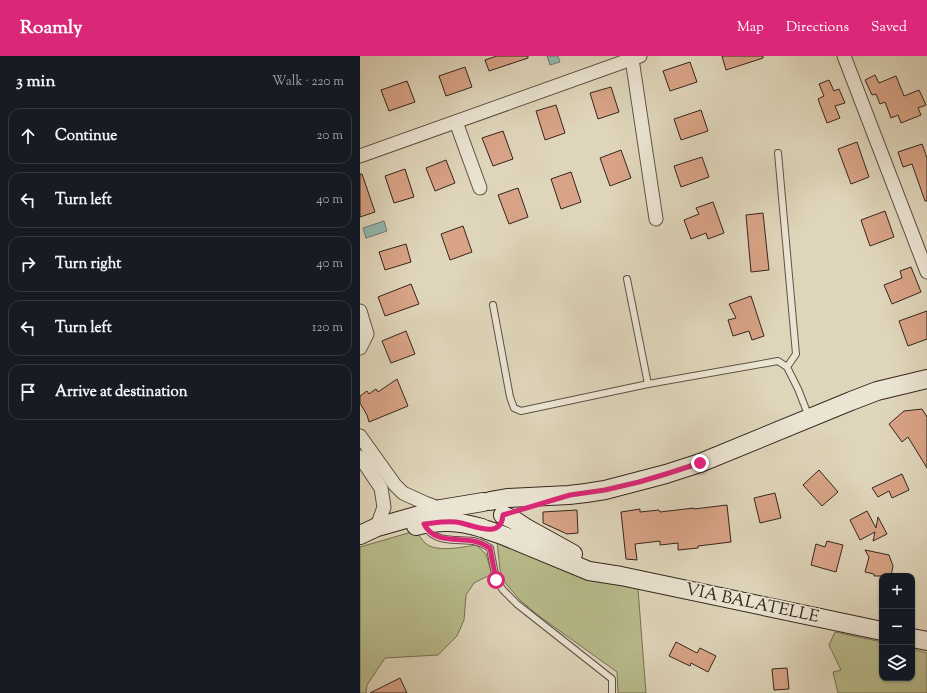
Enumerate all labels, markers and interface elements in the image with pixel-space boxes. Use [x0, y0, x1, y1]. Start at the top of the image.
text: Roamly [20, 15, 83, 42]
text: Map [737, 18, 764, 38]
text: Directions [786, 18, 849, 38]
text: Saved [871, 18, 907, 38]
text: 3 min [16, 70, 55, 94]
text: Walk · 220 m [272, 73, 344, 91]
icon: ahead [17, 125, 39, 147]
text: Continue [55, 126, 117, 147]
text: 20 m [317, 127, 343, 145]
icon: left [17, 189, 39, 211]
text: Turn left [55, 190, 112, 211]
text: 40 m [316, 191, 343, 209]
icon: right [17, 253, 39, 275]
text: Turn right [55, 254, 121, 275]
text: 40 m [316, 255, 343, 273]
icon: left [17, 317, 39, 339]
text: Turn left [55, 318, 112, 339]
text: 120 m [312, 319, 343, 337]
icon: arrive [17, 381, 39, 403]
text: Arrive at destination [55, 382, 188, 403]
route end [691, 454, 709, 472]
route start [487, 571, 505, 589]
map controls [879, 573, 915, 681]
button: + [879, 573, 915, 609]
street label: VIA BALATELLE [683, 578, 821, 630]
button: − [879, 609, 915, 645]
button: layers [879, 645, 915, 681]

